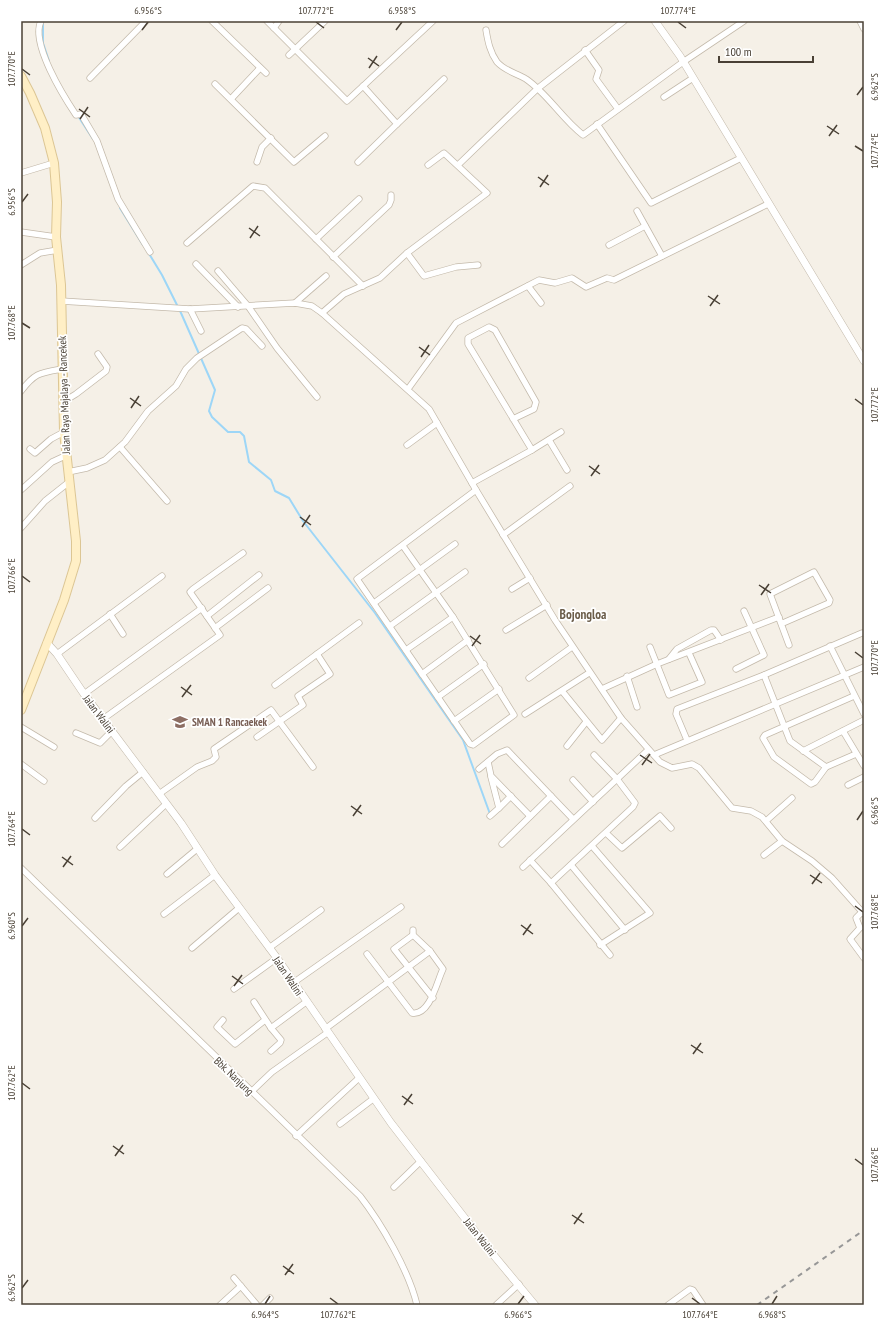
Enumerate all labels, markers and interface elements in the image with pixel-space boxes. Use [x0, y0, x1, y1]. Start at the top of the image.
text: 6.956°S [134, 4, 162, 17]
text: 107.772°E [298, 4, 334, 17]
text: 6.958°S [388, 4, 416, 17]
text: 107.774°E [660, 4, 696, 17]
scale bar [719, 38, 813, 64]
text: 100 m [725, 44, 752, 59]
text: 107.770°E [5, 51, 18, 87]
text: 6.962°S [868, 73, 881, 101]
text: 107.774°E [868, 133, 881, 169]
text: 6.956°S [5, 188, 18, 216]
text: 107.768°E [5, 305, 18, 341]
street label: Jalan Raya Majalaya - Rancekek [55, 335, 73, 455]
text: 107.772°E [868, 387, 881, 423]
text: 107.766°E [5, 558, 18, 594]
district label: Bojongloa [560, 606, 606, 623]
text: 107.770°E [868, 640, 881, 676]
street label: Jalan Walini [79, 691, 118, 736]
school or university icon: SMAN 1 Rancaekek [171, 713, 189, 731]
place label: SMAN 1 Rancaekek [192, 715, 268, 729]
text: 6.966°S [868, 797, 881, 825]
text: 107.764°E [5, 811, 18, 847]
text: 107.768°E [868, 894, 881, 930]
text: 6.960°S [5, 912, 18, 940]
street label: Jalan Walini [269, 953, 306, 998]
street label: Bbk. Nanjung [211, 1054, 257, 1098]
text: 107.762°E [5, 1065, 18, 1101]
text: 107.766°E [868, 1147, 881, 1183]
street label: Jalan Walini [460, 1214, 499, 1259]
text: 6.962°S [5, 1274, 18, 1302]
text: 6.964°S [251, 1308, 279, 1321]
text: 107.762°E [320, 1308, 356, 1321]
text: 6.966°S [504, 1308, 532, 1321]
text: 107.764°E [682, 1308, 718, 1321]
text: 6.968°S [758, 1308, 786, 1321]

